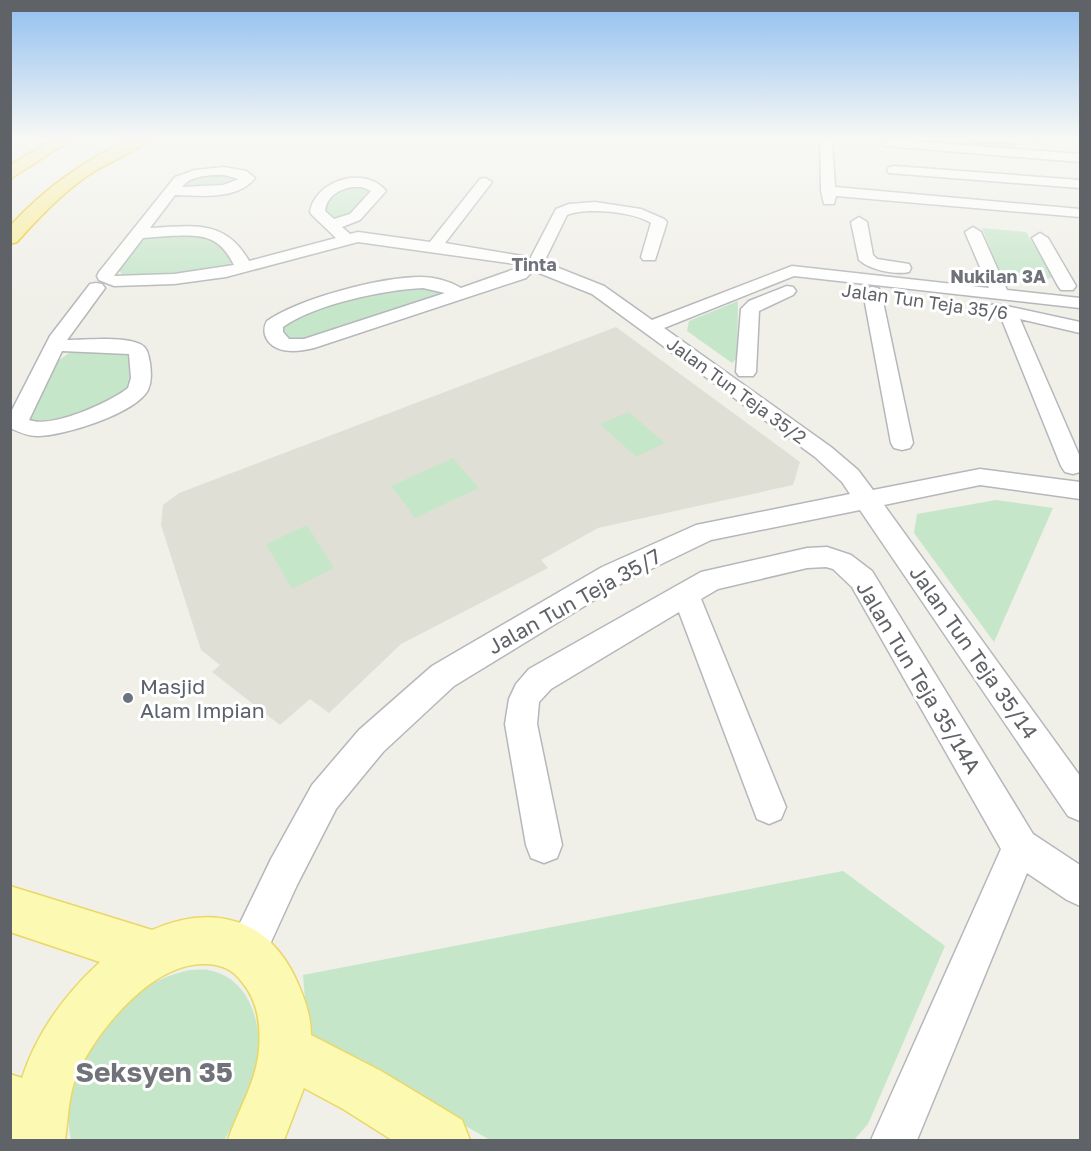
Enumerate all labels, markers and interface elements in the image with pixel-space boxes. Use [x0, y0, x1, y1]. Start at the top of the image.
district label: Tinta [511, 253, 557, 275]
district label: Nukilan 3A [950, 265, 1046, 287]
street label: Jalan Tun Teja 35/6 [840, 278, 1010, 324]
street label: Jalan Tun Teja 35/2 [663, 332, 811, 448]
street label: Jalan Tun Teja 35/7 [483, 543, 665, 659]
street label: Jalan Tun Teja 35/14 [904, 560, 1044, 744]
street label: Jalan Tun Teja 35/14A [851, 576, 987, 778]
place label: Masjid Alam Impian [140, 673, 265, 723]
marker: Masjid Alam Impian [121, 691, 135, 705]
district label: Seksyen 35 [75, 1055, 233, 1088]

